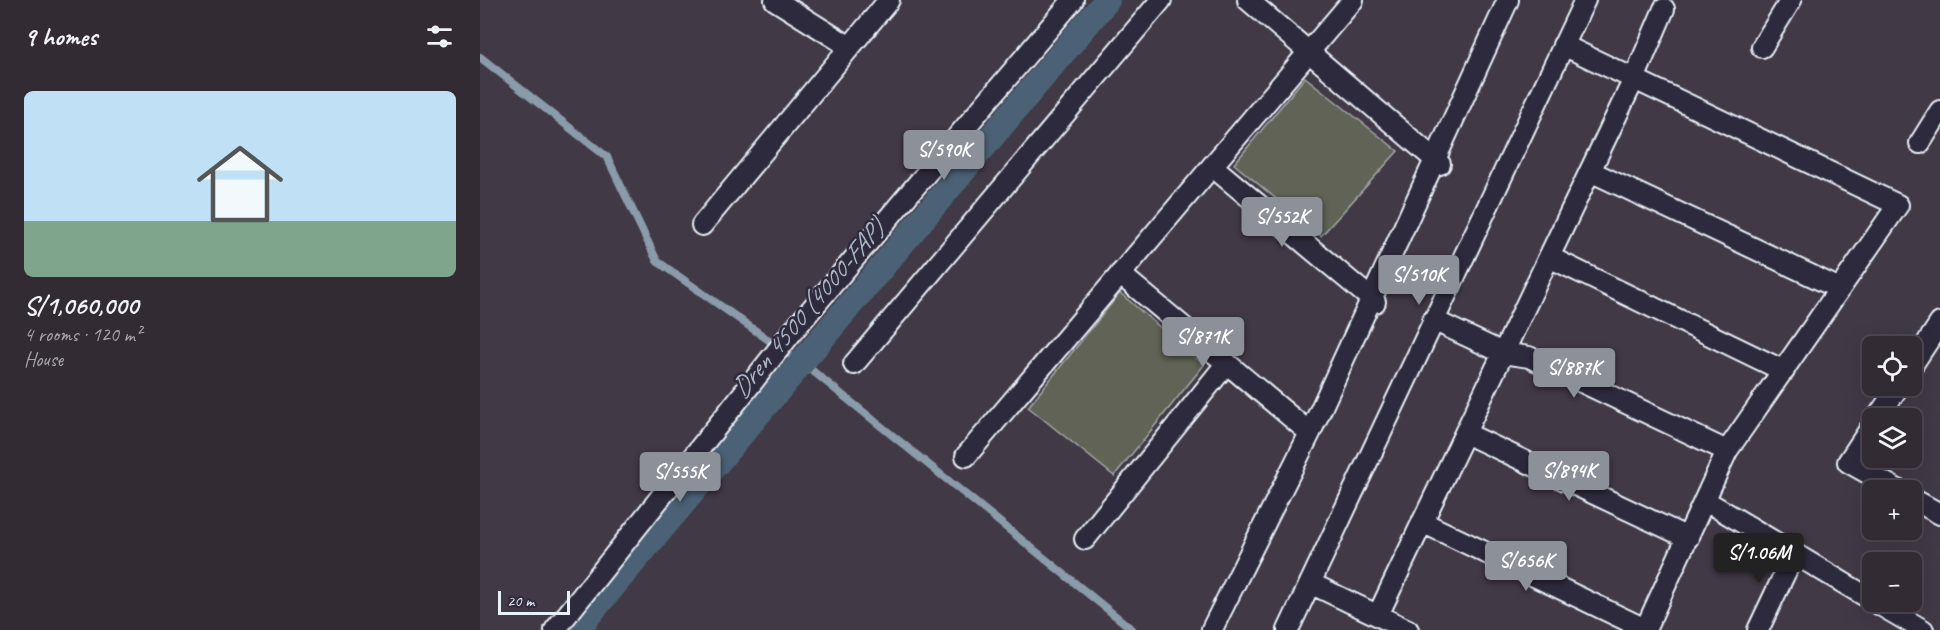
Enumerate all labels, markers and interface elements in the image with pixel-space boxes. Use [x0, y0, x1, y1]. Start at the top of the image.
text: 9 homes [24, 20, 97, 53]
icon: filters [423, 20, 456, 53]
icon: home [186, 130, 294, 238]
pin: S/590K [895, 130, 993, 181]
text: S/590K [917, 137, 971, 162]
pin: S/552K [1233, 197, 1331, 248]
text: S/552K [1255, 204, 1309, 229]
water label: Dren 4500 (4000-FAP) [723, 209, 895, 405]
pin: S/510K [1370, 255, 1468, 306]
text: S/510K [1392, 262, 1446, 287]
text: S/1,060,000 [24, 289, 138, 322]
pin: S/871K [1154, 317, 1252, 368]
text: 4 rooms · 120 m² [24, 322, 141, 347]
text: S/871K [1176, 324, 1230, 349]
map controls [1862, 336, 1922, 612]
button: locate [1862, 336, 1922, 396]
text: House [24, 347, 63, 372]
pin: S/887K [1525, 348, 1623, 399]
text: S/887K [1547, 355, 1601, 380]
button: layers [1862, 408, 1922, 468]
pin: S/894K [1520, 451, 1618, 502]
pin: S/555K [631, 452, 729, 503]
text: S/894K [1542, 458, 1596, 483]
text: S/555K [654, 459, 706, 484]
button: + [1862, 480, 1922, 540]
pin: S/1.06M [1704, 533, 1814, 584]
text: S/1.06M [1728, 540, 1790, 565]
pin: S/656K [1477, 541, 1575, 592]
text: S/656K [1499, 548, 1553, 573]
button: − [1862, 552, 1922, 612]
scale bar [498, 588, 570, 616]
text: 20 m [507, 591, 534, 611]

